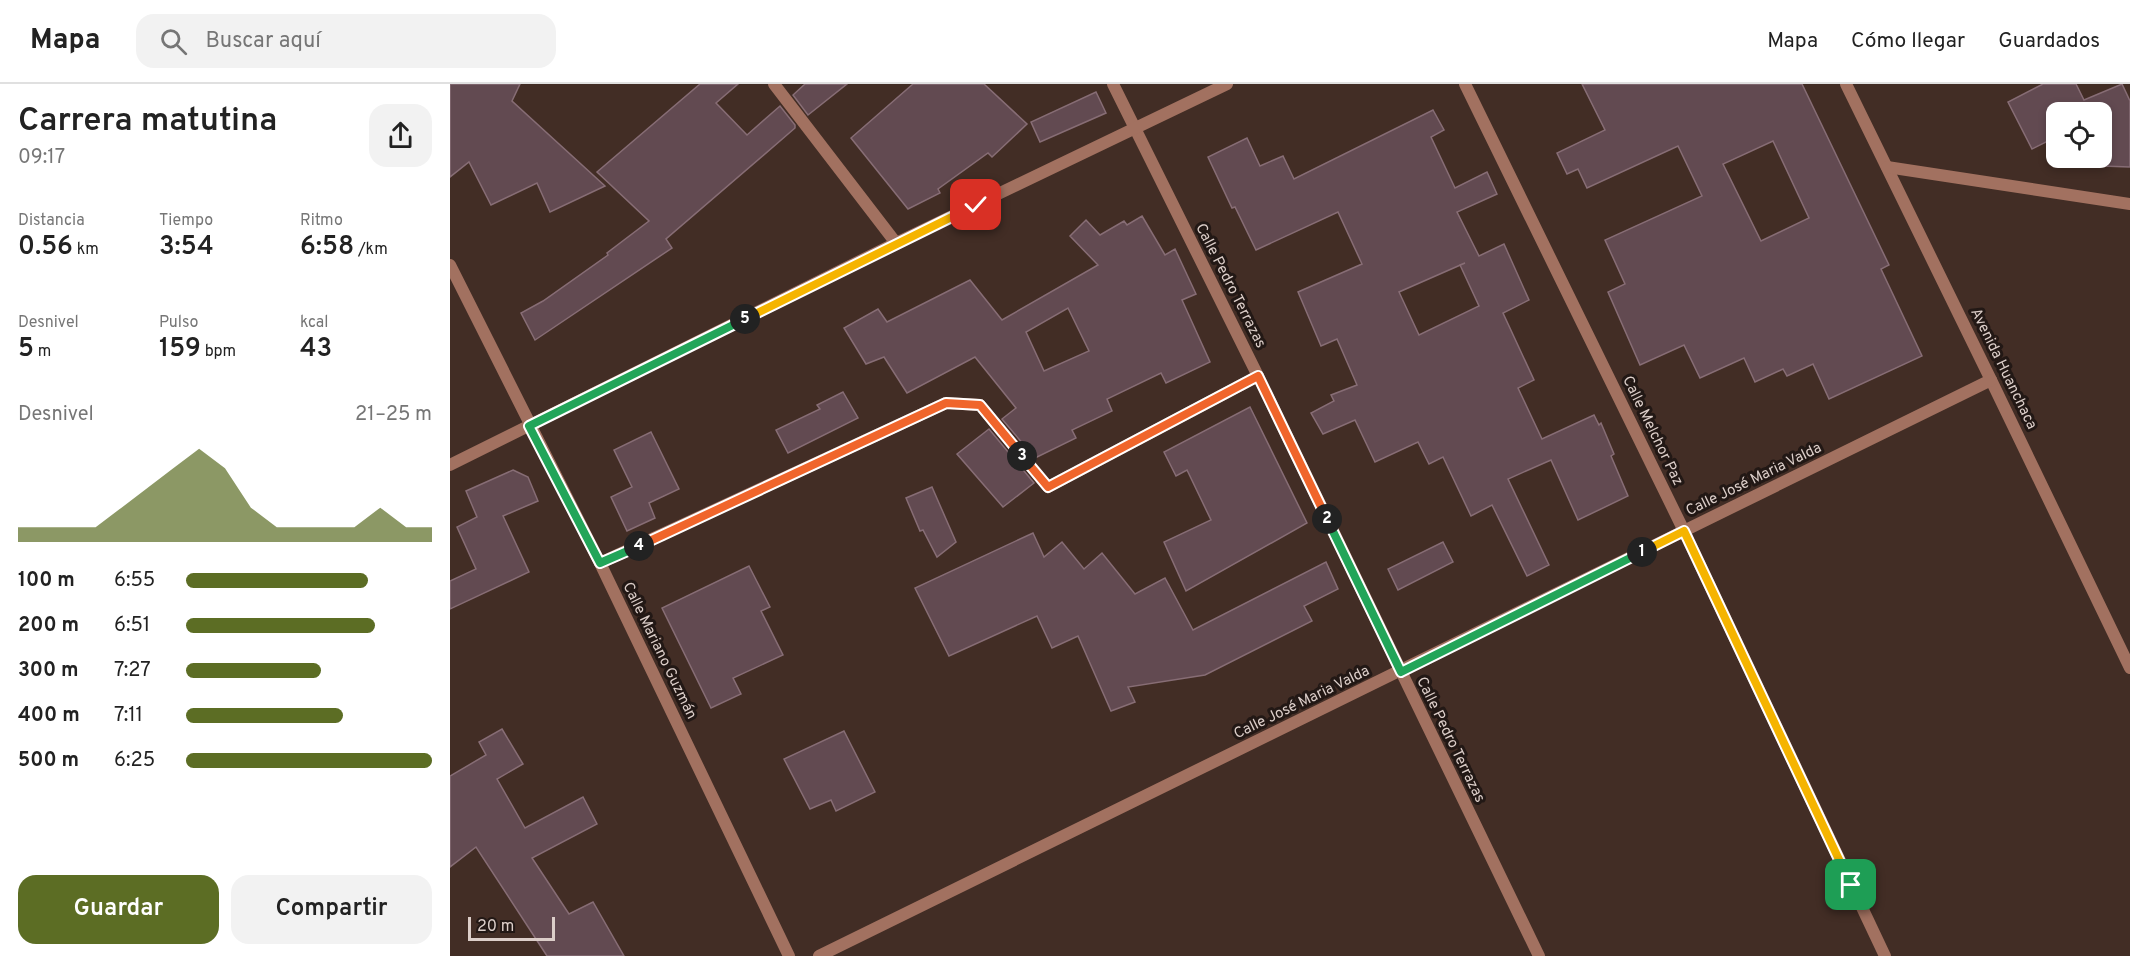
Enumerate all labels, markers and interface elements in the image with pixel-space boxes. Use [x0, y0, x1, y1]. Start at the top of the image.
search box [136, 14, 556, 68]
text: Mapa [30, 23, 100, 59]
icon: search [157, 25, 190, 58]
text: Buscar aquí [205, 28, 321, 55]
text: Mapa [1767, 28, 1818, 55]
text: Cómo llegar [1851, 28, 1965, 55]
text: Guardados [1998, 28, 2100, 55]
text: Carrera matutina [18, 101, 277, 143]
map controls [2046, 102, 2112, 168]
button: locate [2046, 102, 2112, 168]
button: share [369, 104, 432, 167]
text: 09:17 [18, 145, 65, 171]
pin [950, 179, 1001, 230]
icon: check [959, 188, 992, 221]
text: Distancia [18, 211, 85, 231]
text: Tiempo [159, 211, 213, 231]
text: Ritmo [300, 211, 343, 231]
street label: Calle Pedro Terrazas [1190, 220, 1270, 352]
text: 0.56 [18, 231, 73, 264]
text: 3:54 [159, 231, 214, 264]
text: 6:58 [300, 231, 354, 264]
text: km [73, 240, 99, 260]
text: /km [354, 240, 388, 260]
pin: 5 [730, 304, 760, 334]
street label: Avenida Huanchaca [1965, 305, 2041, 433]
text: 5 [740, 309, 750, 329]
text: Desnivel [18, 313, 79, 333]
text: Pulso [159, 313, 198, 333]
text: kcal [300, 313, 328, 333]
text: 5 [18, 333, 34, 366]
text: 159 [159, 333, 201, 366]
text: 43 [300, 333, 332, 366]
text: m [34, 342, 51, 362]
text: bpm [201, 342, 236, 362]
street label: Calle Melchor Paz [1617, 373, 1687, 489]
text: Desnivel [18, 402, 94, 428]
text: 21–25 m [355, 402, 432, 428]
street label: Calle José Maria Valda [1683, 439, 1825, 521]
pin: 3 [1007, 441, 1037, 471]
text: 3 [1017, 446, 1027, 466]
pin: 2 [1312, 504, 1342, 534]
text: 2 [1322, 509, 1332, 529]
pin: 4 [624, 531, 654, 561]
text: 4 [634, 536, 644, 556]
pin: 1 [1627, 537, 1657, 567]
text: 1 [1639, 542, 1645, 562]
text: 100 m [18, 568, 75, 594]
text: 6:55 [114, 568, 155, 594]
street label: Calle Mariano Guzmán [618, 579, 700, 723]
text: 200 m [18, 613, 79, 639]
text: 6:51 [114, 613, 150, 639]
text: 300 m [18, 658, 79, 684]
text: 7:27 [114, 658, 151, 684]
street label: Calle José Maria Valda [1231, 662, 1373, 744]
street label: Calle Pedro Terrazas [1411, 674, 1489, 806]
text: 400 m [18, 703, 80, 729]
text: 7:11 [114, 703, 143, 729]
text: 500 m [18, 748, 79, 774]
text: 6:25 [114, 748, 155, 774]
pin [1825, 859, 1876, 910]
icon: arrive [1834, 868, 1867, 901]
button: Guardar [18, 875, 219, 944]
button: Compartir [231, 875, 432, 944]
scale bar [468, 914, 555, 942]
text: 20 m [477, 917, 514, 937]

